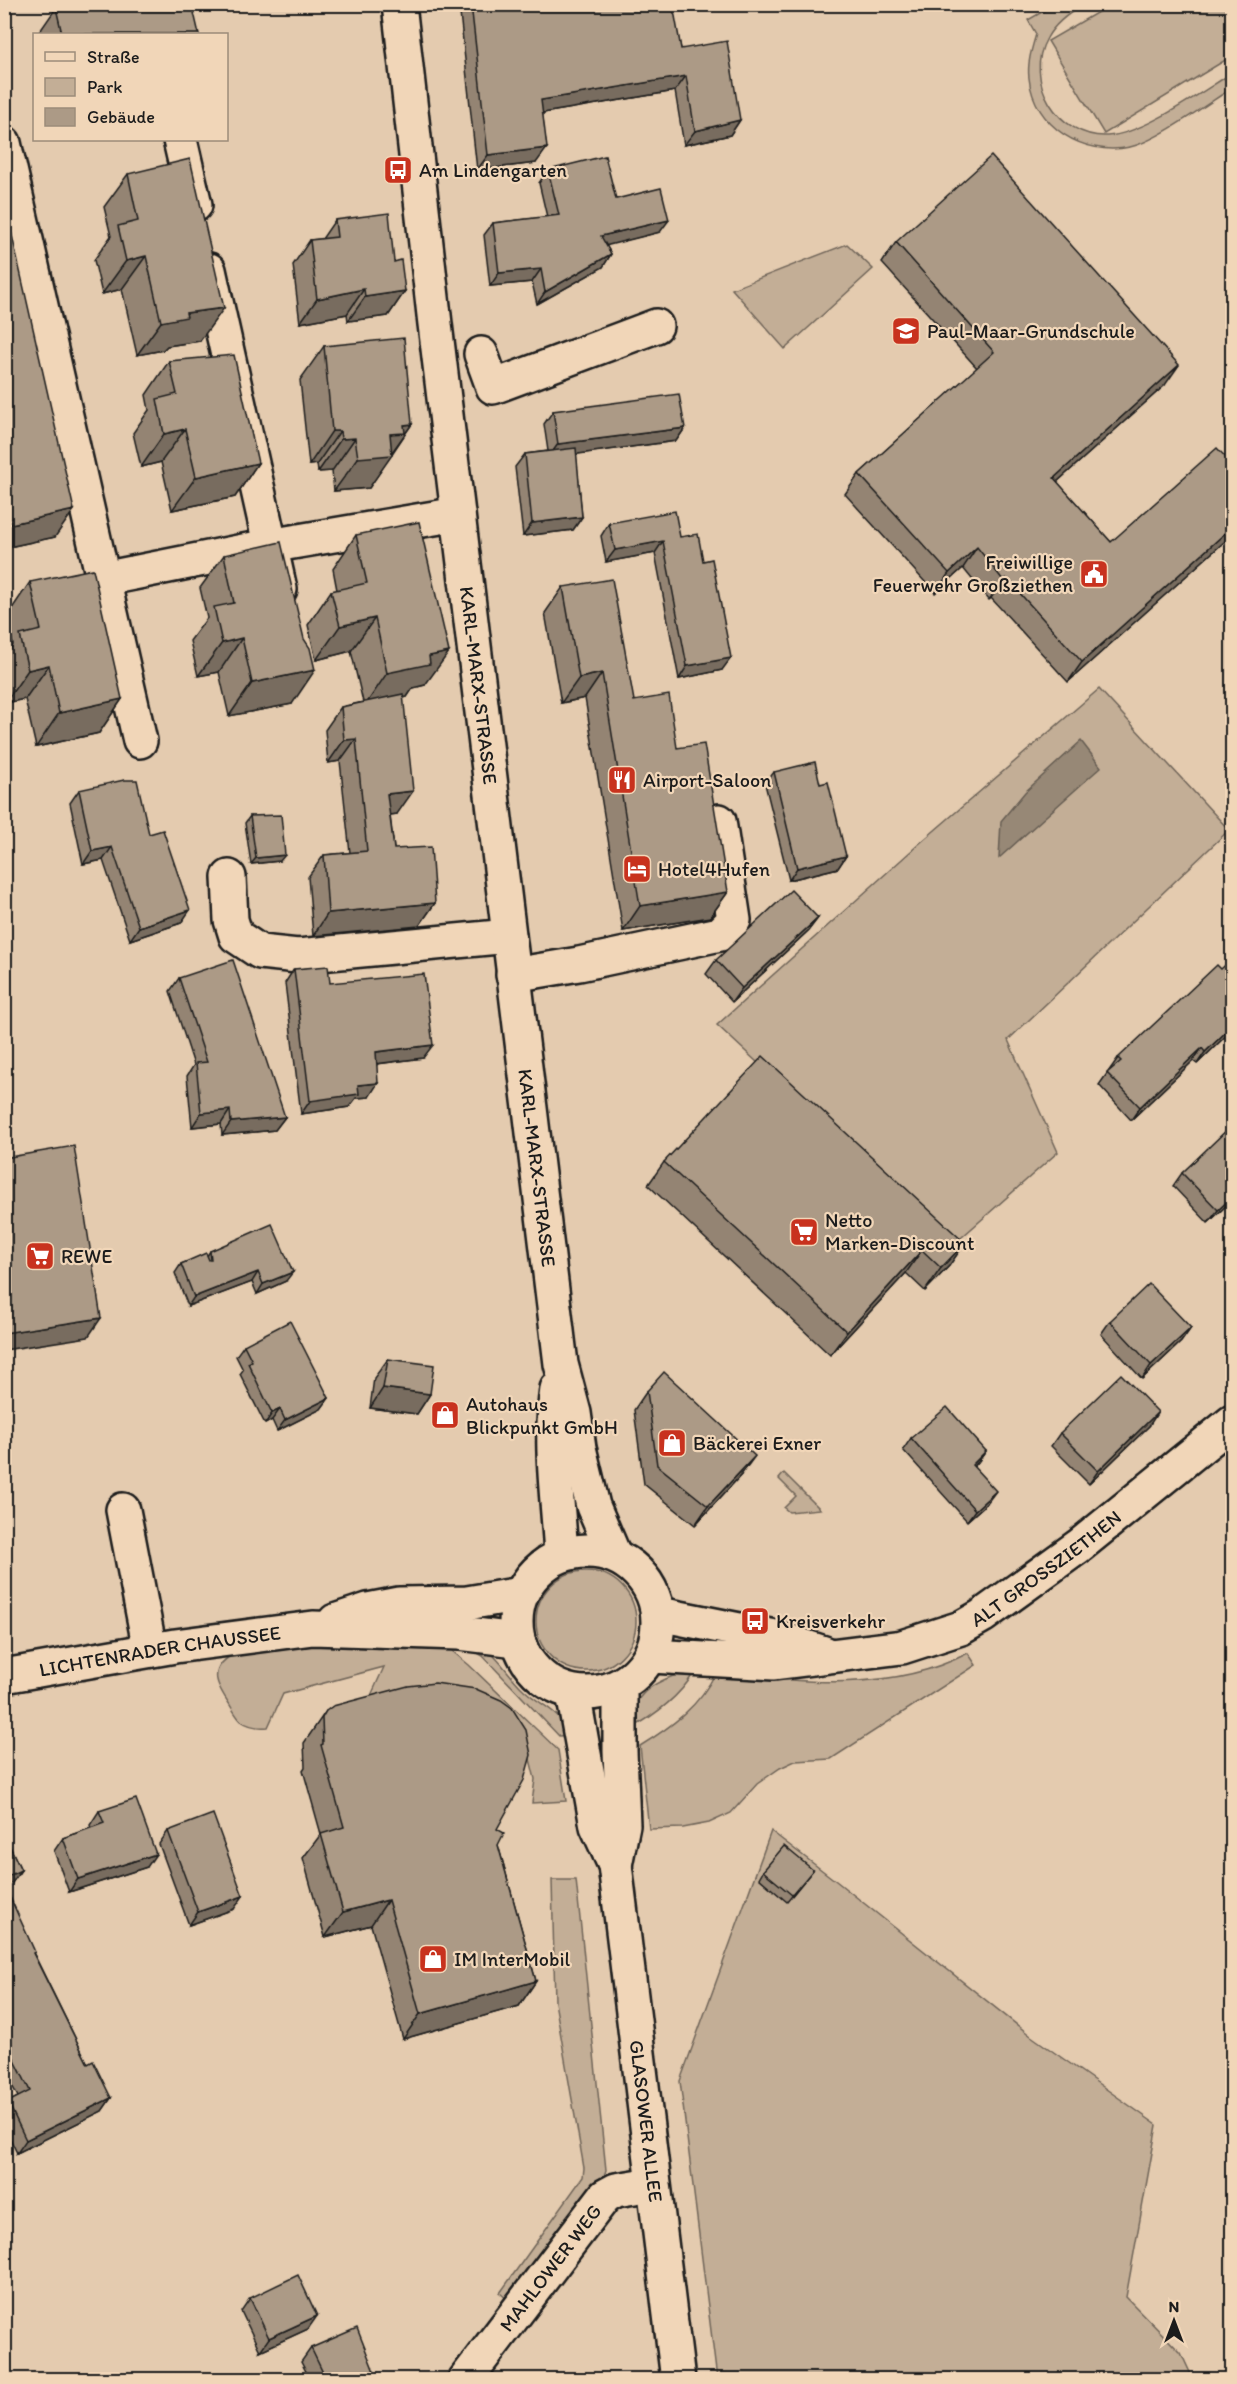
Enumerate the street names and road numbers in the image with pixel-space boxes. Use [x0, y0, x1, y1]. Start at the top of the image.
street label: KARL-MARX-STRASSE [455, 585, 503, 786]
street label: KARL-MARX-STRASSE [513, 1067, 561, 1268]
street label: ALT GROSSZIETHEN [967, 1505, 1126, 1632]
street label: LICHTENRADER CHAUSSEE [37, 1620, 282, 1682]
street label: GLASOWER ALLEE [625, 2039, 668, 2203]
street label: MAHLOWER WEG [494, 2199, 607, 2336]

